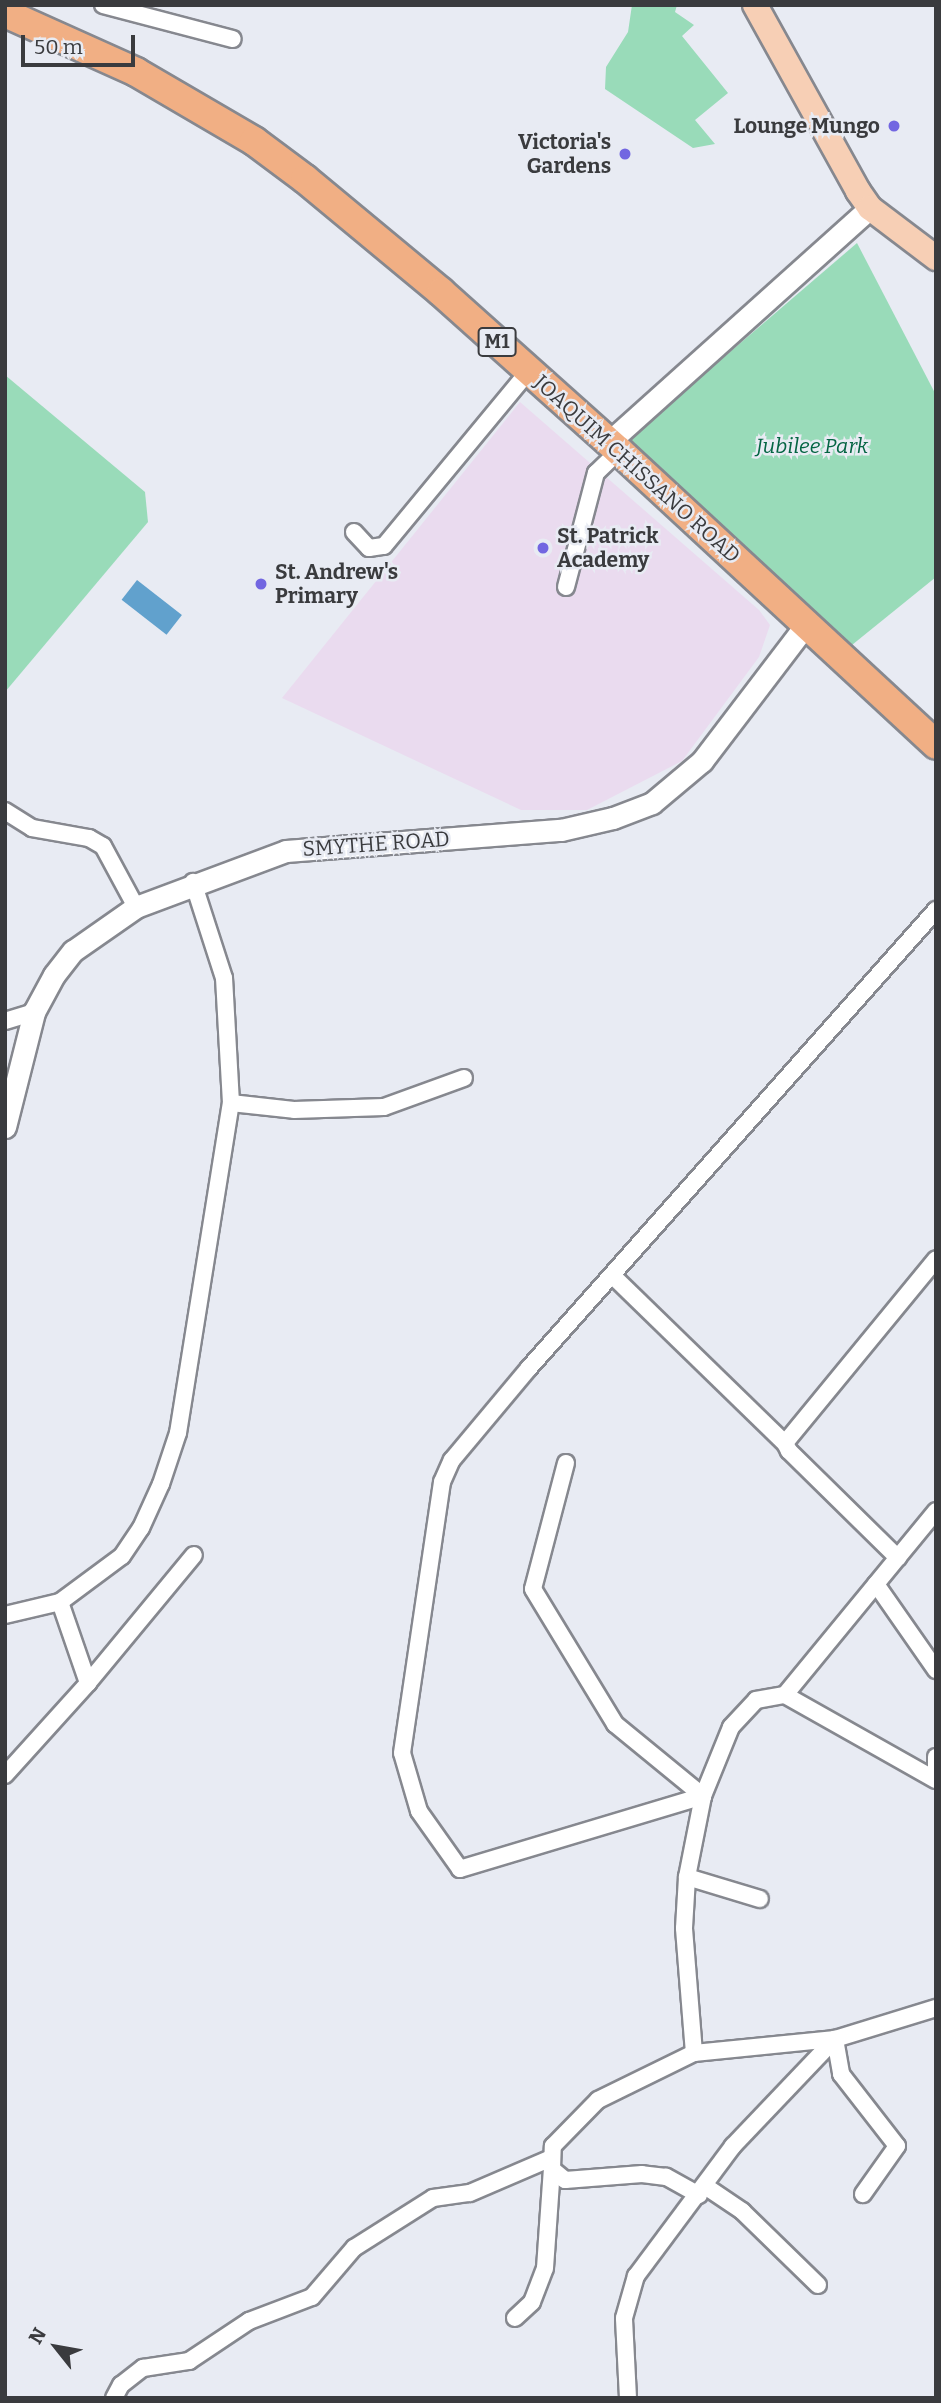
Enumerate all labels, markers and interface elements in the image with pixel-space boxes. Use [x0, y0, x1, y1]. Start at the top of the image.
scale bar [24, 21, 138, 65]
text: 50 m [34, 34, 83, 60]
place label: Lounge Mungo [734, 113, 880, 139]
marker: Lounge Mungo [886, 118, 902, 134]
place label: Victoria's Gardens [518, 129, 611, 179]
marker: Victoria's Gardens [617, 146, 633, 162]
road number: M1 [476, 326, 518, 358]
street label: JOAQUIM CHISSANO ROAD [529, 370, 745, 568]
park label: Jubilee Park [756, 433, 868, 459]
place label: St. Patrick Academy [557, 523, 658, 573]
marker: St. Patrick Academy [535, 540, 551, 556]
place label: St. Andrew's Primary [275, 559, 398, 609]
marker: St. Andrew's Primary [253, 576, 269, 592]
street label: SMYTHE ROAD [302, 826, 450, 862]
north arrow [21, 2312, 91, 2382]
text: N [24, 2324, 51, 2348]

